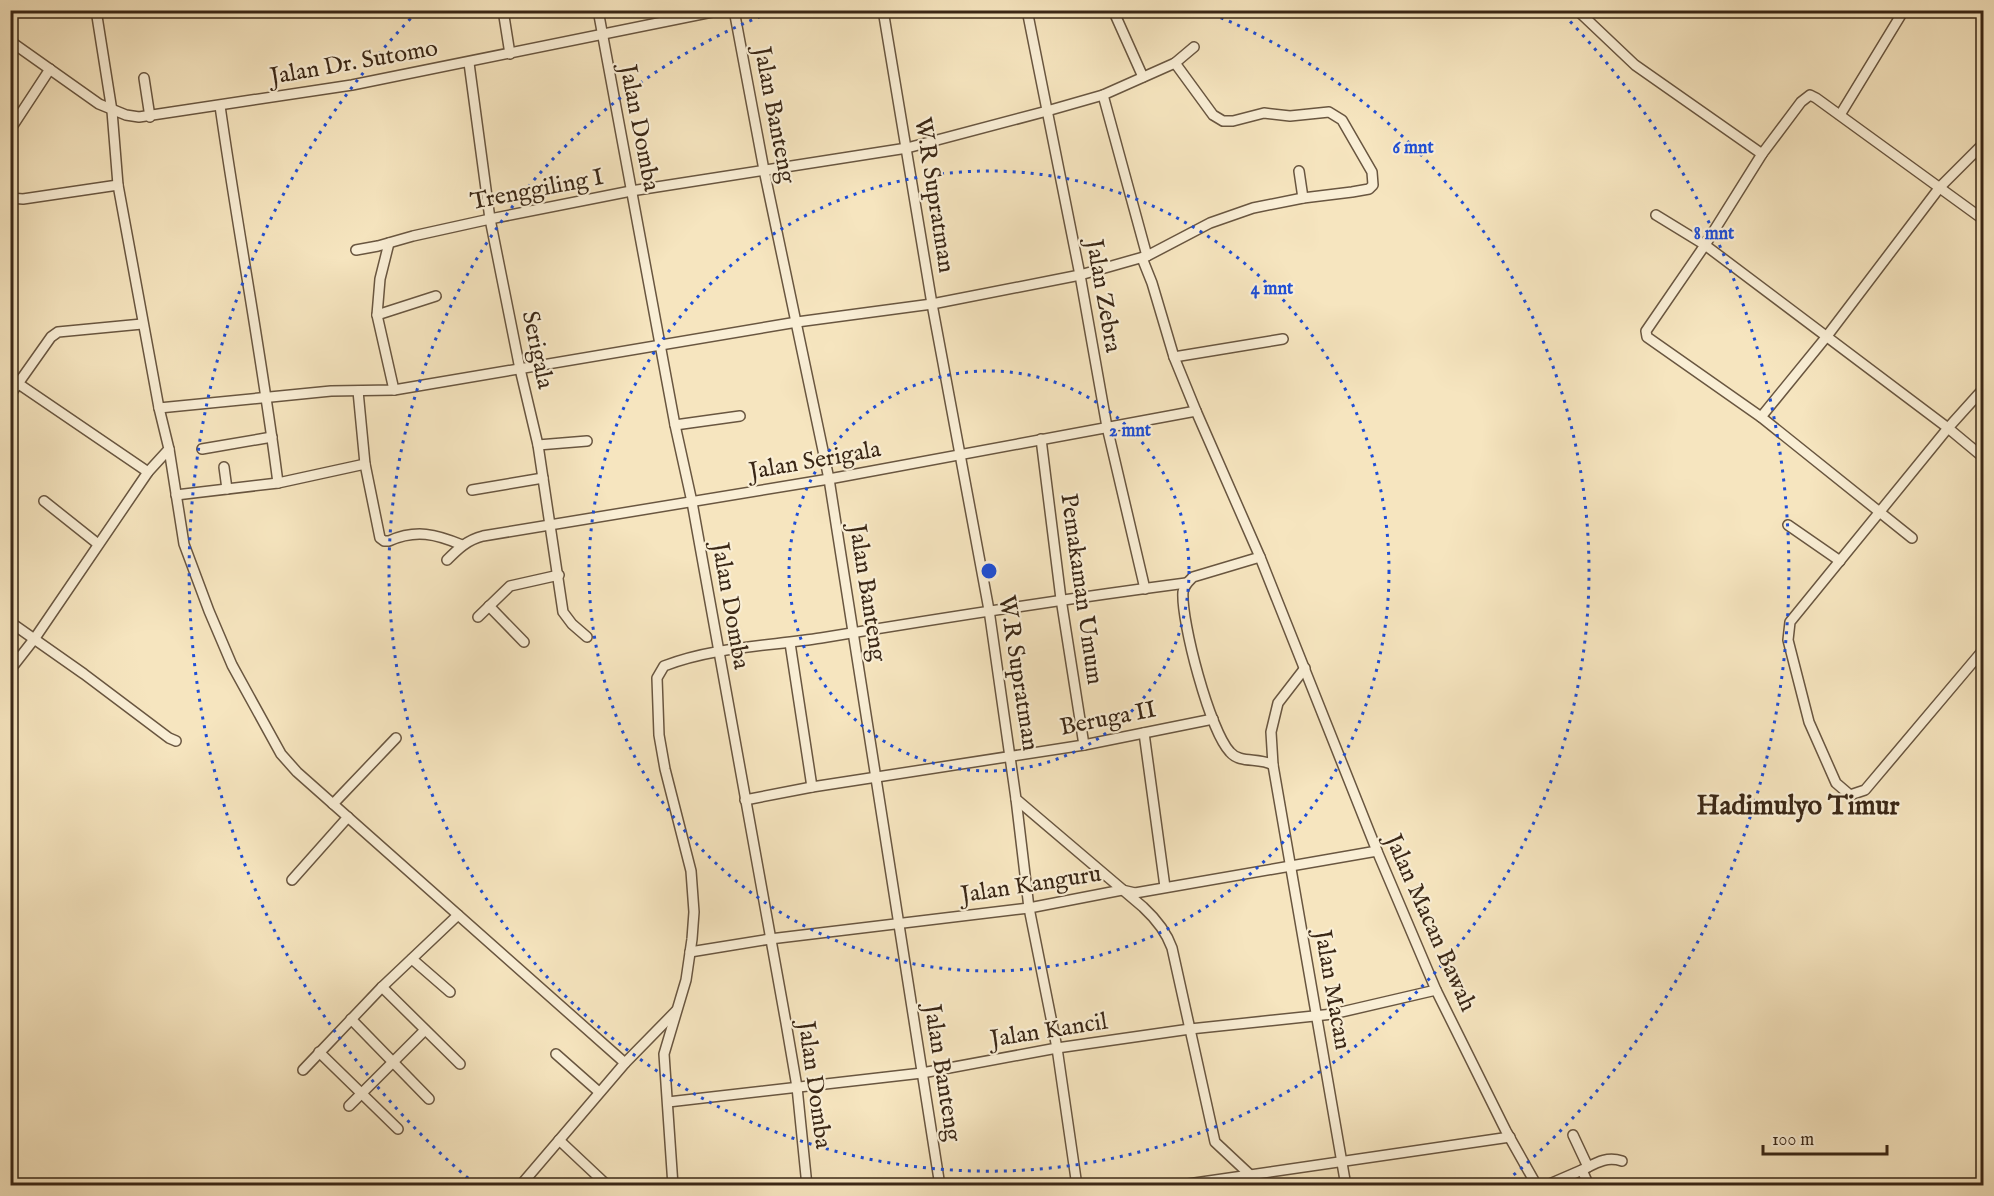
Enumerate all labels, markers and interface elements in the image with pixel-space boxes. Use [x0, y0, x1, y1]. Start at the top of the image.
street label: Jalan Dr. Sutomo [265, 33, 440, 94]
street label: Jalan Banteng [745, 41, 803, 187]
street label: Jalan Domba [611, 59, 667, 195]
street label: W.R Supratman [906, 115, 962, 275]
text: 6 mnt [1392, 137, 1434, 160]
street label: Trenggiling I [468, 162, 606, 218]
text: 8 mnt [1694, 223, 1735, 246]
street label: Jalan Zebra [1077, 234, 1128, 356]
text: 4 mnt [1251, 278, 1294, 301]
street label: Serigala [514, 308, 560, 392]
text: 2 mnt [1109, 420, 1152, 443]
street label: Jalan Serigala [744, 434, 884, 488]
street label: Pemakaman Umum [1052, 491, 1110, 687]
street label: Jalan Banteng [840, 519, 893, 665]
street label: Jalan Domba [703, 537, 757, 673]
centre of rings [979, 561, 999, 581]
street label: W.R Supratman [990, 593, 1046, 753]
street label: Beruga II [1057, 694, 1159, 744]
district label: Hadimulyo Timur [1697, 790, 1901, 824]
street label: Jalan Macan Bawah [1376, 827, 1483, 1017]
street label: Jalan Kanguru [956, 859, 1103, 912]
street label: Jalan Macan [1306, 925, 1358, 1052]
street label: Jalan Banteng [915, 999, 968, 1145]
street label: Jalan Kancil [985, 1006, 1110, 1056]
street label: Jalan Domba [789, 1016, 838, 1151]
scale bar [1763, 1118, 1888, 1156]
text: 100 m [1772, 1129, 1814, 1152]

